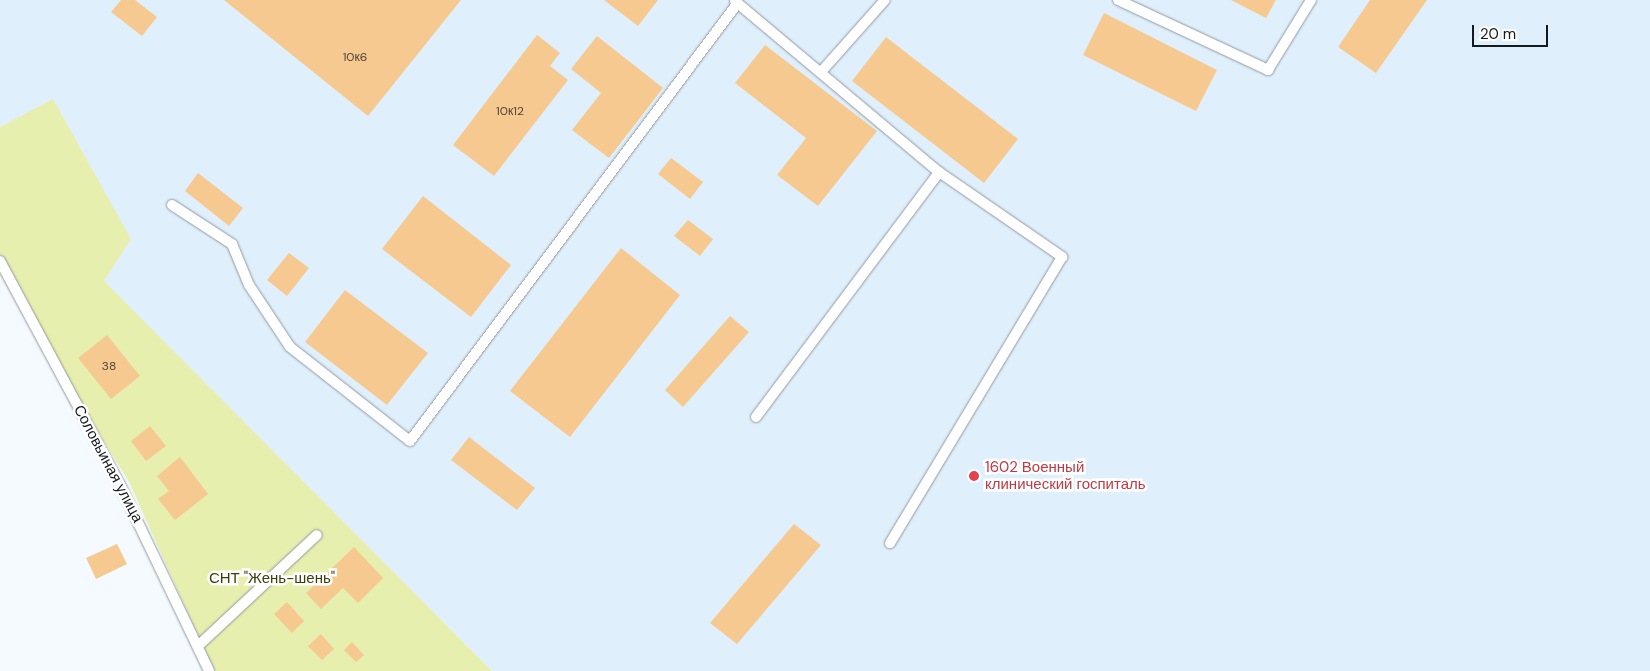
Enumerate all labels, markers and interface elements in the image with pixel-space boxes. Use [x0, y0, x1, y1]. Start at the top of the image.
scale bar [1475, 15, 1551, 47]
text: 20 m [1480, 24, 1516, 44]
house number: 10к6 [343, 51, 367, 65]
house number: 10к12 [496, 105, 524, 119]
house number: 38 [102, 360, 116, 374]
street label: Соловьиная улица [69, 402, 147, 526]
place label: 1602 Военный клинический госпиталь [985, 458, 1146, 493]
marker: 1602 Военный клинический госпиталь [967, 469, 981, 483]
park label: СНТ "Жень-шень" [209, 570, 335, 588]

